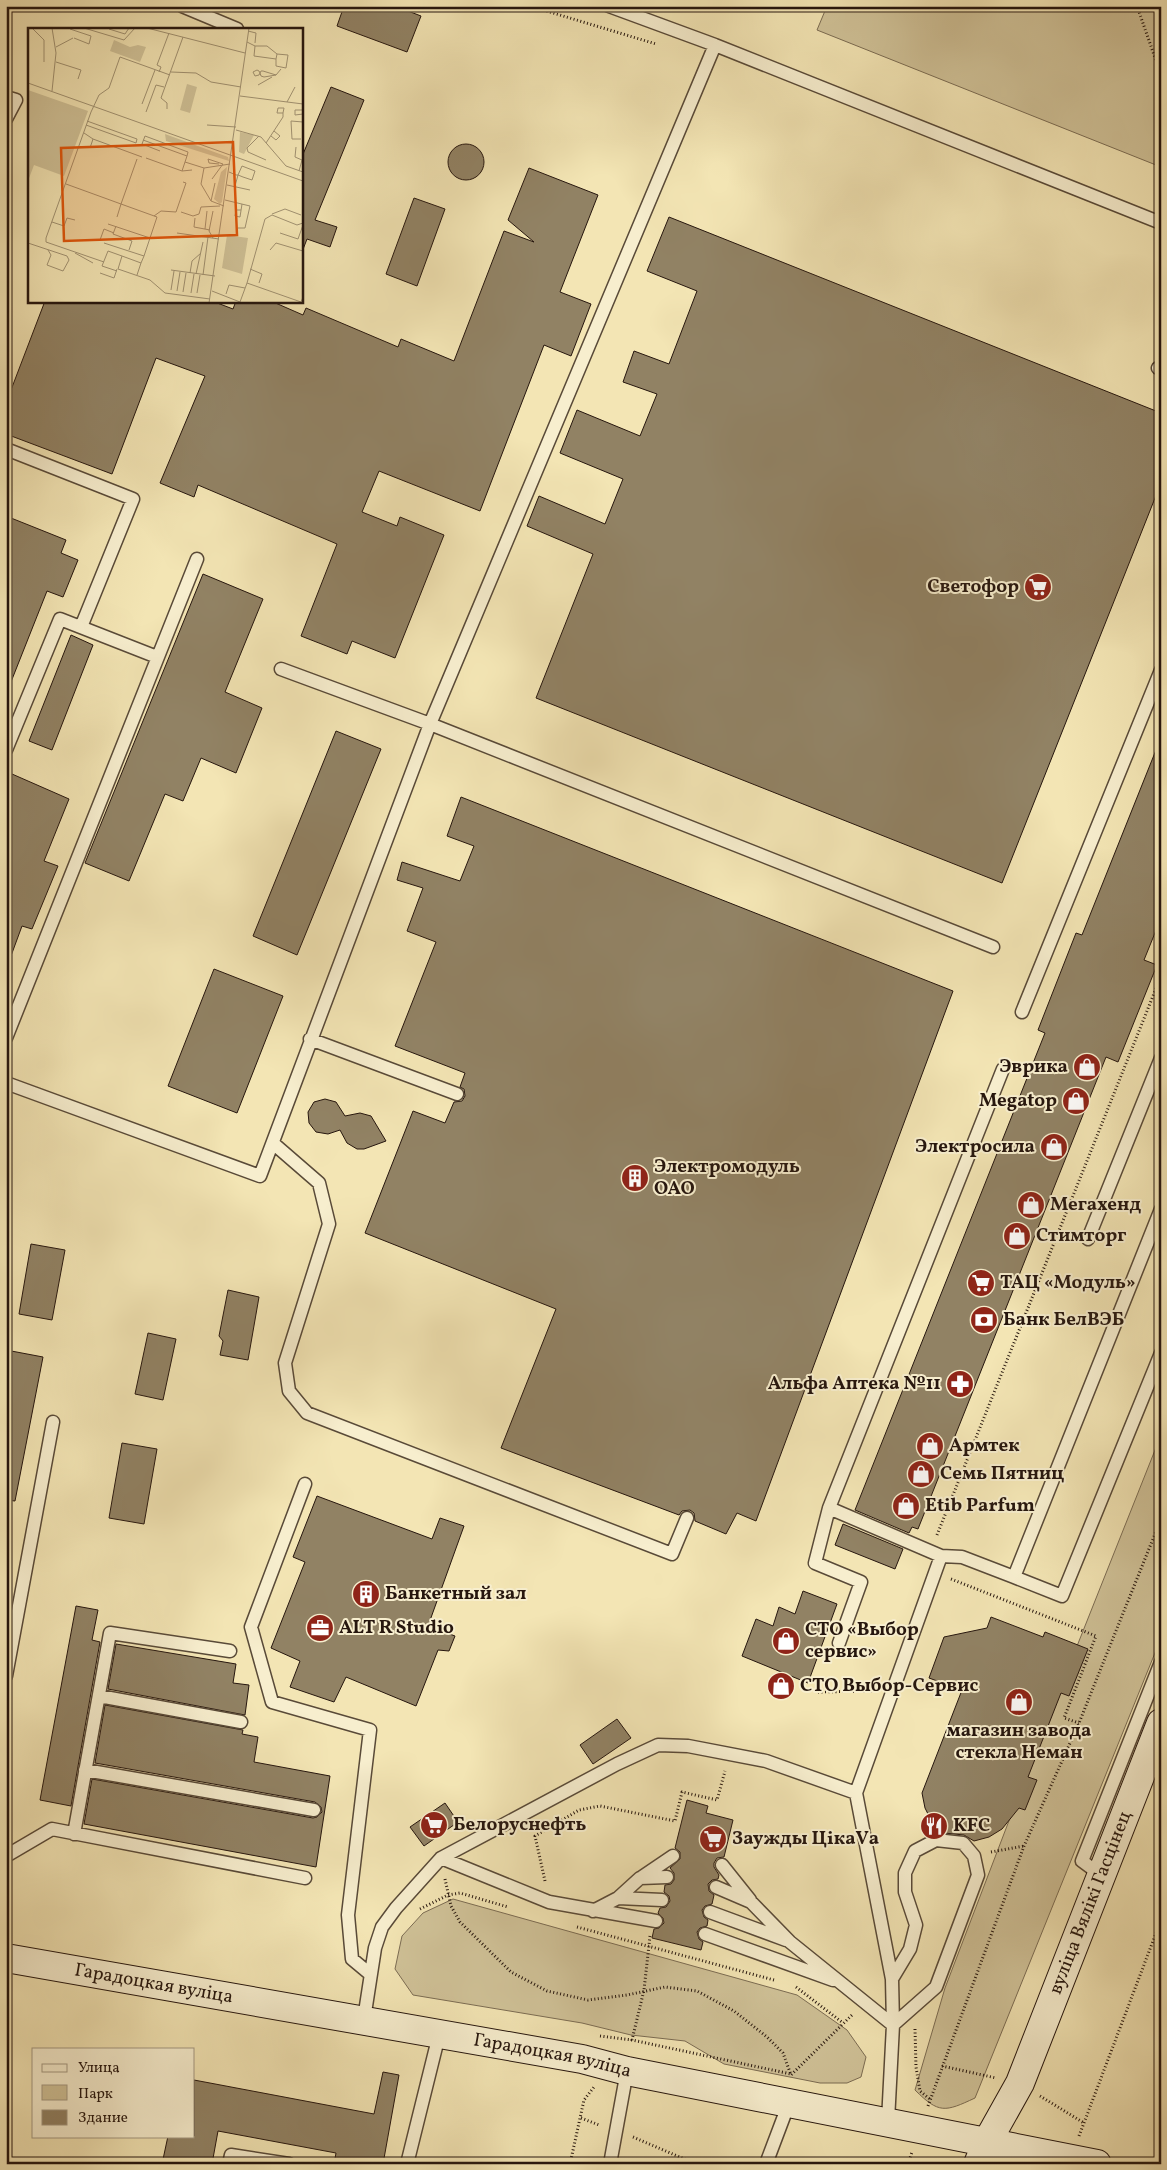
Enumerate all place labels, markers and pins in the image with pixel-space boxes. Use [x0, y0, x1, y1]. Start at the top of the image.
supermarket icon: Светофор [1023, 572, 1053, 602]
place label: Светофор [927, 574, 1019, 600]
shop icon: Эврика [1072, 1052, 1102, 1082]
place label: Эврика [999, 1054, 1068, 1080]
shop icon: Megatop [1061, 1086, 1091, 1116]
place label: Megatop [979, 1088, 1057, 1114]
shop icon: Электросила [1039, 1132, 1069, 1162]
place label: Электросила [915, 1134, 1035, 1160]
place label: Электромодуль ОАО [654, 1154, 800, 1202]
building icon: Электромодуль ОАО [620, 1163, 650, 1193]
shop icon: Мегахенд [1016, 1190, 1046, 1220]
place label: Мегахенд [1050, 1192, 1141, 1218]
shop icon: Стимторг [1002, 1221, 1032, 1251]
place label: Стимторг [1036, 1223, 1126, 1249]
supermarket icon: ТАЦ «Модуль» [966, 1268, 996, 1298]
place label: ТАЦ «Модуль» [1000, 1270, 1136, 1296]
bank icon: Банк БелВЭБ [969, 1305, 999, 1335]
place label: Банк БелВЭБ [1003, 1307, 1124, 1333]
pharmacy icon: Альфа Аптека №11 [945, 1369, 975, 1399]
place label: Альфа Аптека №11 [768, 1371, 941, 1397]
shop icon: Армтек [915, 1431, 945, 1461]
place label: Армтек [949, 1433, 1020, 1459]
shop icon: Семь Пятниц [906, 1459, 936, 1489]
place label: Семь Пятниц [940, 1461, 1064, 1487]
shop icon: Etib Parfum [891, 1491, 921, 1521]
place label: Etib Parfum [925, 1493, 1035, 1519]
building icon: Банкетный зал [351, 1579, 381, 1609]
place label: Банкетный зал [385, 1581, 527, 1607]
office icon: ALT R Studio [305, 1613, 335, 1643]
place label: ALT R Studio [339, 1615, 454, 1641]
place label: СТО «Выбор сервис» [805, 1617, 919, 1665]
shop icon: СТО «Выбор сервис» [771, 1626, 801, 1656]
shop icon: СТО Выбор-Сервис [766, 1671, 796, 1701]
place label: СТО Выбор-Сервис [800, 1673, 978, 1699]
shop icon: магазин завода стекла Неман [1004, 1687, 1034, 1717]
place label: магазин завода стекла Неман [947, 1718, 1091, 1766]
supermarket icon: Белоруснефть [419, 1810, 449, 1840]
restaurant icon: KFC [919, 1811, 949, 1841]
place label: Белоруснефть [453, 1812, 586, 1838]
place label: KFC [953, 1813, 990, 1839]
supermarket icon: Заужды ЦікаVа [698, 1824, 728, 1854]
place label: Заужды ЦікаVа [732, 1826, 879, 1852]

